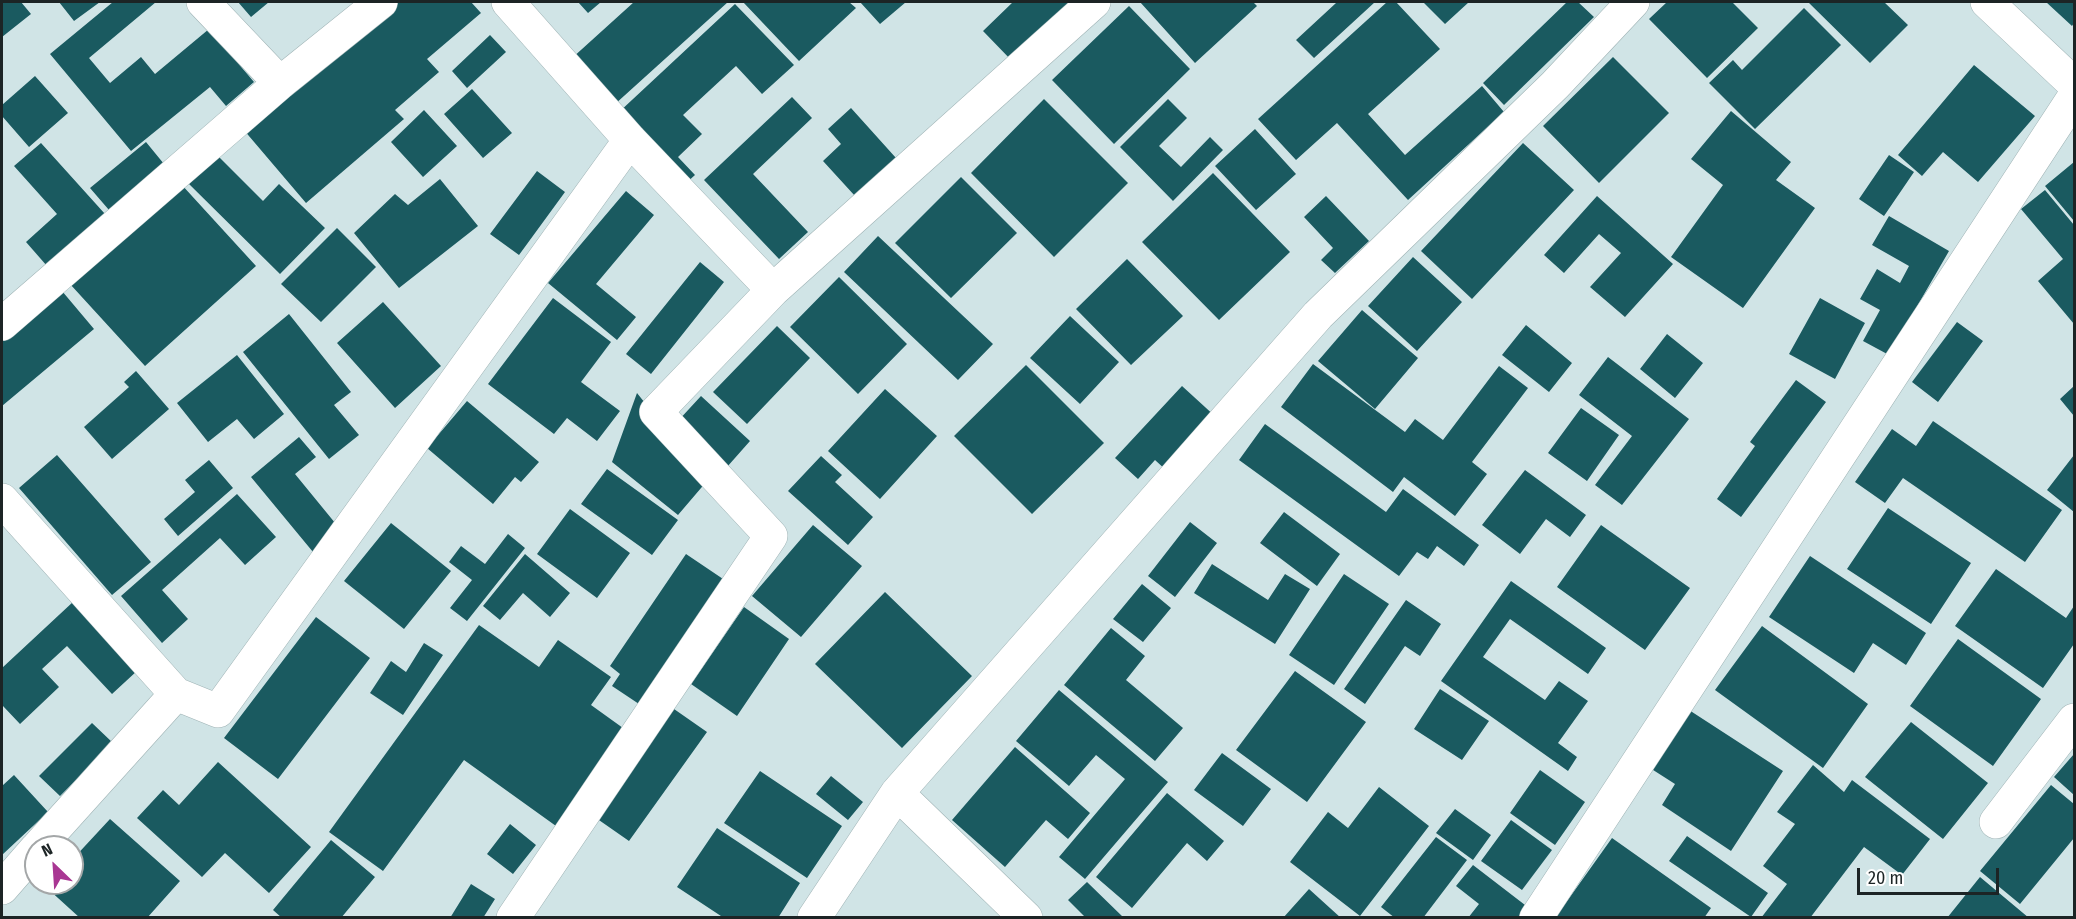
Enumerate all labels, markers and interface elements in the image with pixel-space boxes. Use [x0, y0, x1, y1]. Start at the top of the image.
north arrow [24, 835, 84, 895]
text: N [39, 839, 55, 861]
scale bar [1860, 856, 2002, 894]
text: 20 m [1868, 867, 1903, 889]

